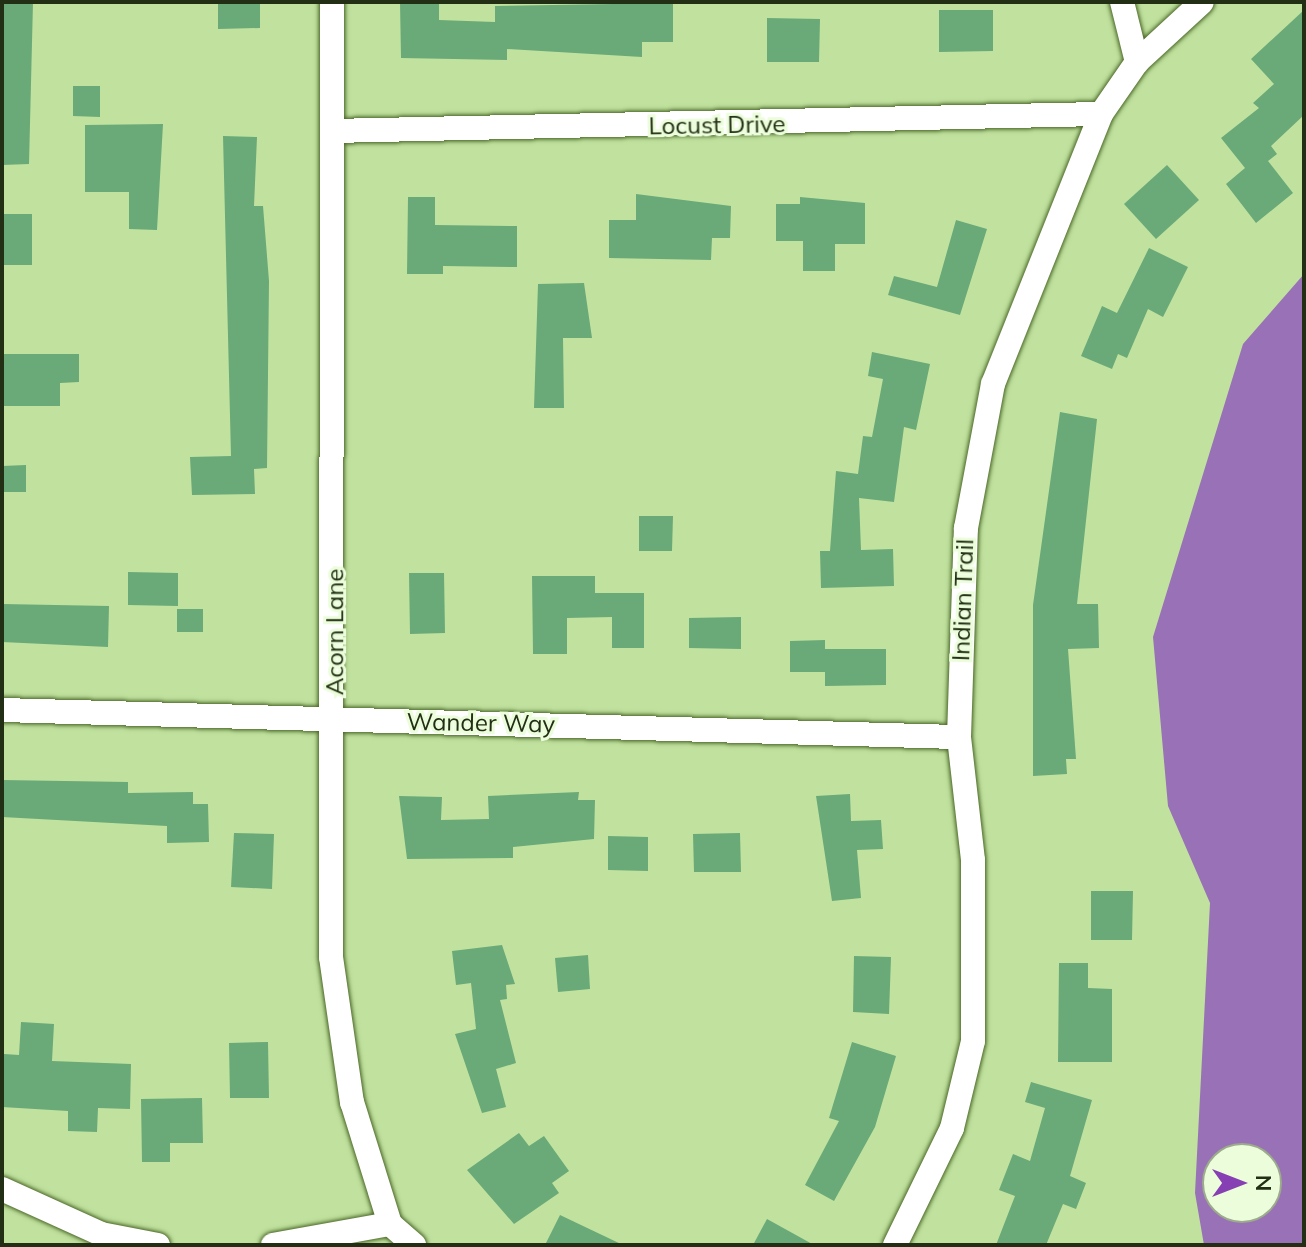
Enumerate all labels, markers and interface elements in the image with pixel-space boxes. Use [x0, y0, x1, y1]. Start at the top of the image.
street label: Locust Drive [648, 109, 786, 141]
street label: Indian Trail [946, 538, 980, 662]
street label: Acorn Lane [321, 569, 349, 695]
street label: Wander Way [406, 707, 556, 739]
north arrow [1202, 1143, 1282, 1223]
text: N [1250, 1175, 1278, 1191]

